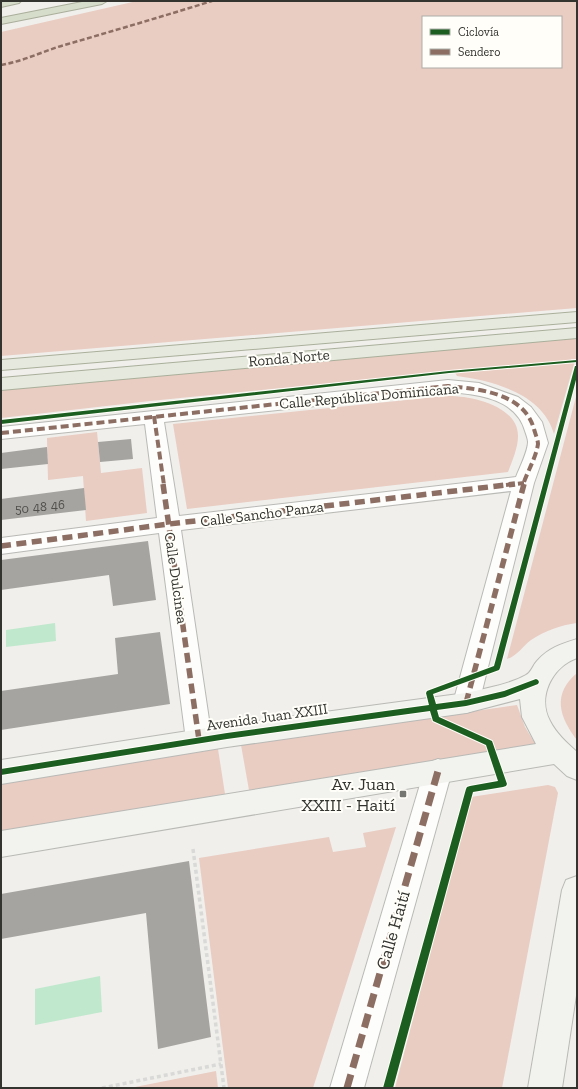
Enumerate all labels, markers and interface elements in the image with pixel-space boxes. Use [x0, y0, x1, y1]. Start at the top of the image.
legend [422, 16, 562, 68]
text: Ciclovía [458, 25, 499, 39]
text: Sendero [458, 45, 500, 59]
street label: Ronda Norte [248, 345, 330, 371]
street label: Calle República Dominicana [278, 379, 460, 413]
house number: 46 [51, 497, 65, 512]
street label: Calle Sancho Panza [199, 497, 325, 531]
house number: 48 [33, 499, 47, 514]
house number: 50 [15, 501, 29, 516]
street label: Calle Dulcinea [161, 531, 191, 625]
street label: Avenida Juan XXIII [205, 700, 329, 734]
place label: Av. Juan XXIII - Haití [302, 773, 396, 816]
marker: Av. Juan XXIII - Haití [398, 789, 408, 799]
street label: Calle Haití [371, 888, 415, 972]

